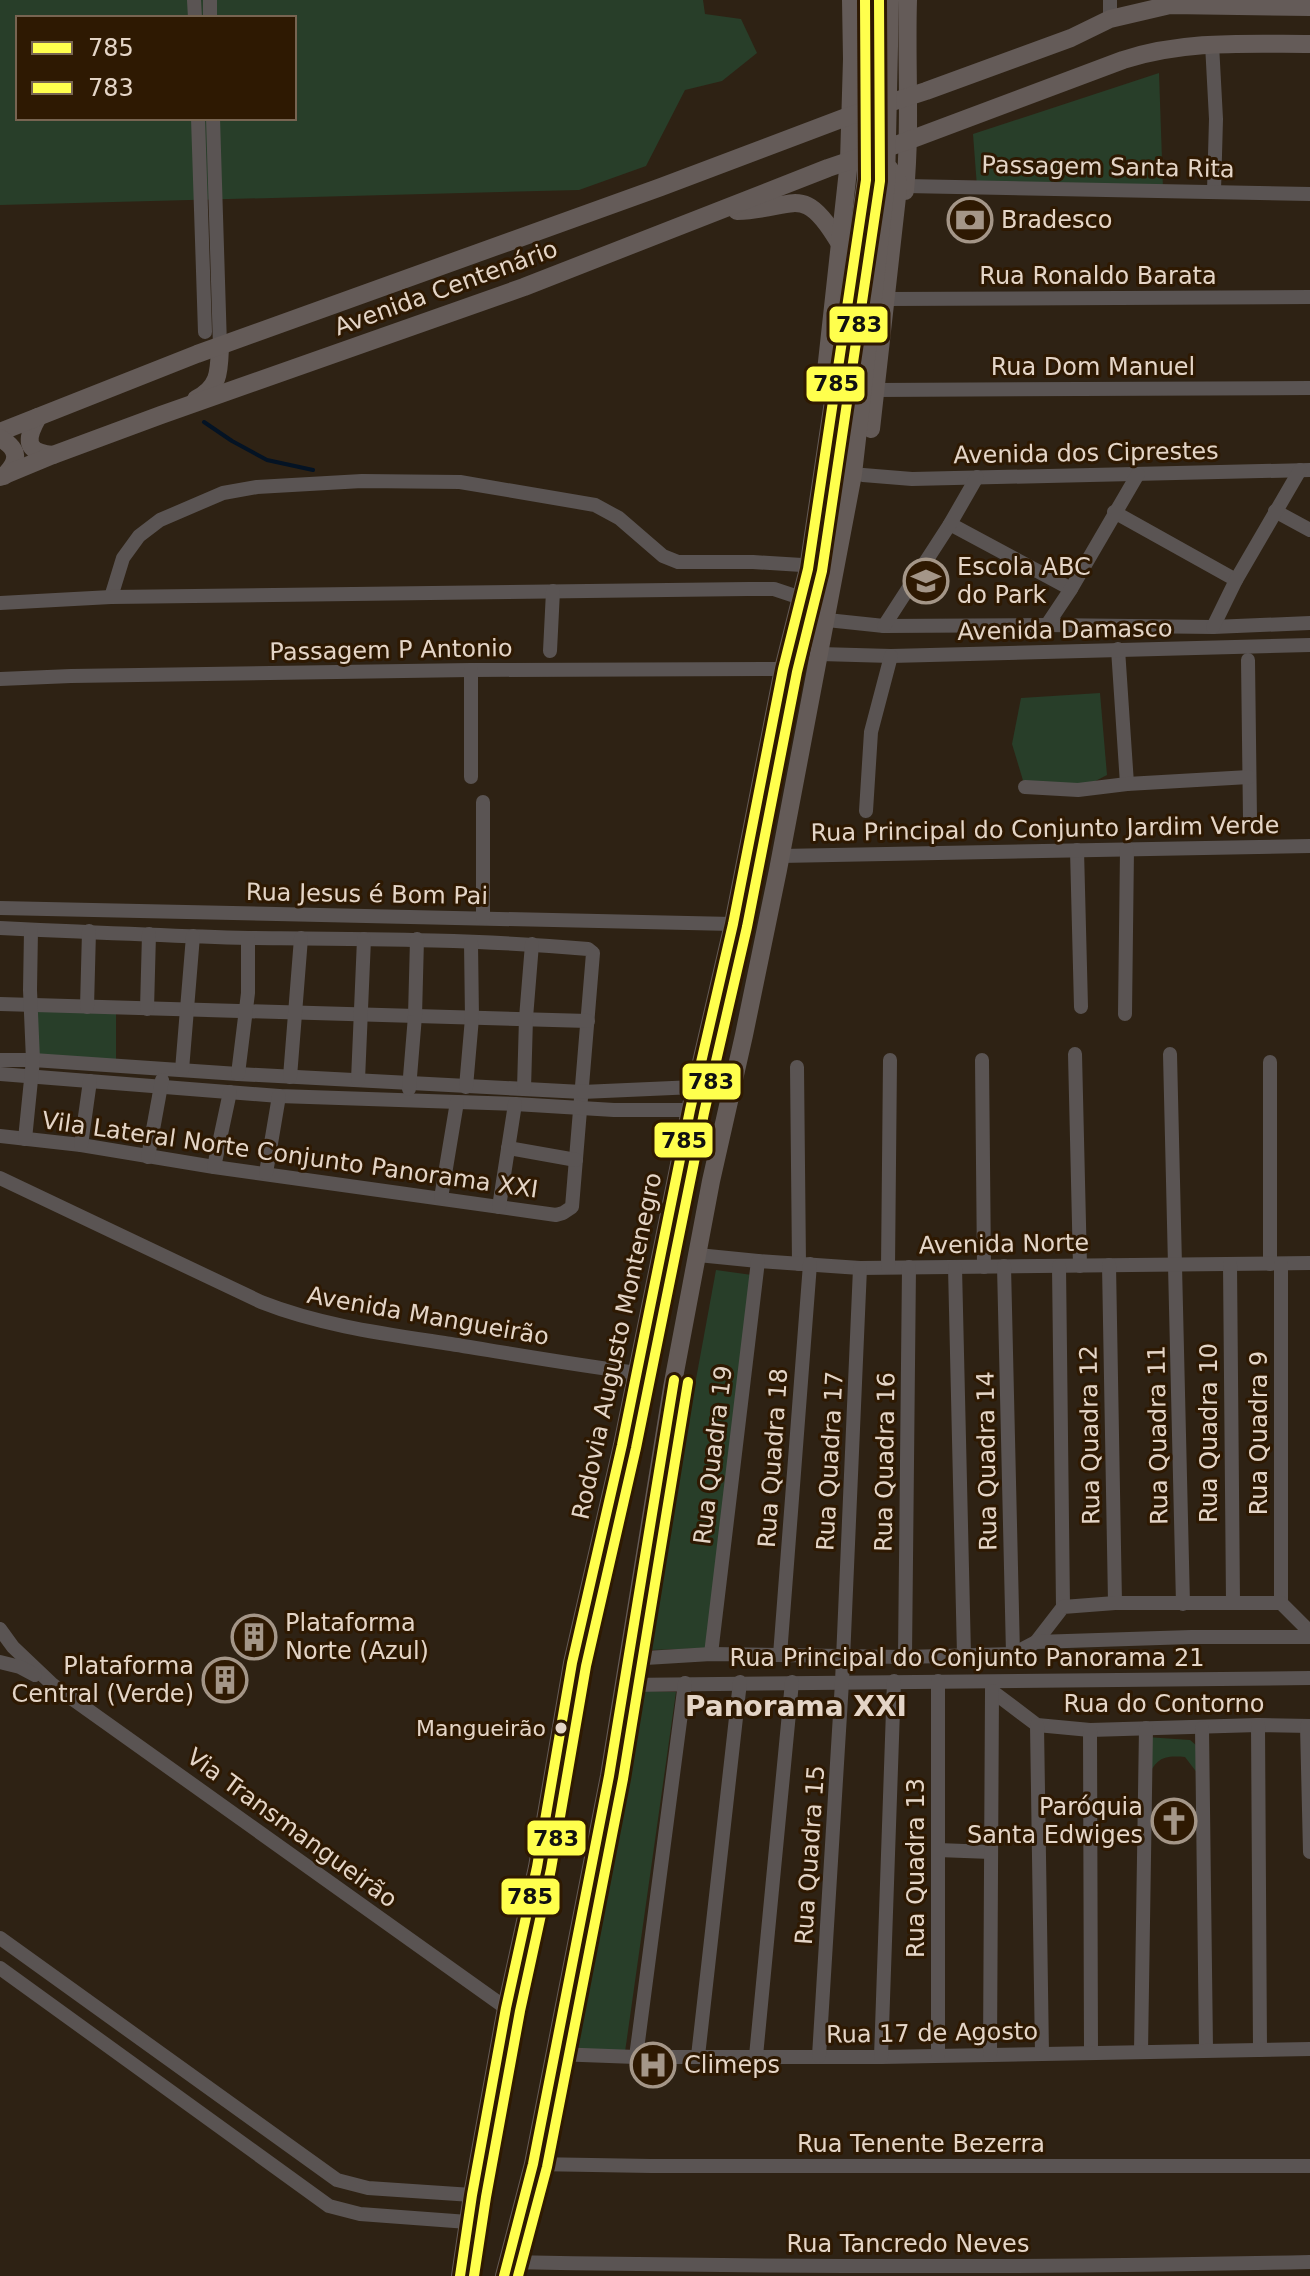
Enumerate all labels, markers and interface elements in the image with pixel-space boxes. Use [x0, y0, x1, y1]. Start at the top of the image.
legend [16, 16, 296, 120]
text: 785 [88, 34, 134, 62]
text: 783 [88, 74, 134, 102]
street label: Passagem Santa Rita [981, 151, 1235, 183]
bank icon: Bradesco [946, 196, 994, 244]
place label: Bradesco [1001, 206, 1112, 234]
street label: Avenida Centenário [331, 235, 561, 341]
street label: Rua Ronaldo Barata [979, 262, 1217, 290]
line badge: 783 [828, 305, 889, 344]
text: 783 [836, 312, 882, 337]
street label: Rua Dom Manuel [991, 353, 1195, 381]
line badge: 785 [805, 365, 866, 403]
text: 785 [813, 371, 859, 396]
street label: Avenida dos Ciprestes [953, 437, 1219, 469]
place label: Escola ABC do Park [957, 553, 1091, 609]
school or university icon: Escola ABC do Park [902, 557, 950, 605]
street label: Avenida Damasco [957, 614, 1173, 646]
street label: Passagem P Antonio [269, 634, 513, 666]
street label: Rua Principal do Conjunto Jardim Verde [810, 811, 1280, 847]
street label: Rua Jesus é Bom Pai [246, 878, 488, 910]
line badge: 783 [681, 1062, 742, 1101]
text: 783 [688, 1069, 734, 1094]
street label: Vila Lateral Norte Conjunto Panorama XXI [40, 1106, 540, 1204]
line badge: 785 [653, 1121, 714, 1159]
text: 785 [661, 1128, 707, 1153]
street label: Rodovia Augusto Montenegro [567, 1170, 667, 1522]
street label: Avenida Norte [919, 1229, 1089, 1259]
street label: Avenida Mangueirão [305, 1281, 551, 1351]
street label: Rua Quadra 10 [1195, 1343, 1223, 1523]
street label: Rua Quadra 12 [1074, 1345, 1106, 1525]
street label: Rua Quadra 11 [1142, 1345, 1174, 1525]
street label: Rua Quadra 9 [1245, 1351, 1273, 1515]
street label: Rua Quadra 19 [688, 1364, 738, 1546]
street label: Rua Quadra 18 [753, 1367, 793, 1549]
street label: Rua Quadra 17 [811, 1370, 849, 1552]
street label: Rua Quadra 14 [971, 1371, 1003, 1551]
street label: Rua Quadra 16 [869, 1372, 901, 1552]
place label: Plataforma Norte (Azul) [285, 1609, 429, 1665]
building icon: Plataforma Norte (Azul) [230, 1613, 278, 1661]
street label: Rua Principal do Conjunto Panorama 21 [730, 1644, 1204, 1672]
place label: Plataforma Central (Verde) [11, 1652, 194, 1708]
building icon: Plataforma Central (Verde) [201, 1656, 249, 1704]
district label: Panorama XXI [685, 1690, 907, 1723]
street label: Rua do Contorno [1064, 1690, 1264, 1718]
place label: Mangueirão [416, 1716, 546, 1741]
marker: Mangueirão [553, 1720, 569, 1736]
street label: Via Transmangueirão [182, 1742, 402, 1914]
street label: Rua Quadra 15 [790, 1764, 830, 1946]
street label: Rua Quadra 13 [902, 1778, 930, 1958]
place label: Paróquia Santa Edwiges [967, 1793, 1143, 1849]
church icon: Paróquia Santa Edwiges [1150, 1797, 1198, 1845]
line badge: 783 [526, 1819, 587, 1857]
text: 783 [533, 1826, 579, 1851]
line badge: 785 [500, 1877, 561, 1916]
text: 785 [507, 1884, 553, 1909]
street label: Rua 17 de Agosto [826, 2017, 1038, 2049]
hospital icon: Climeps [629, 2041, 677, 2089]
place label: Climeps [684, 2051, 780, 2079]
street label: Rua Tenente Bezerra [797, 2130, 1045, 2158]
street label: Rua Tancredo Neves [787, 2230, 1029, 2258]

